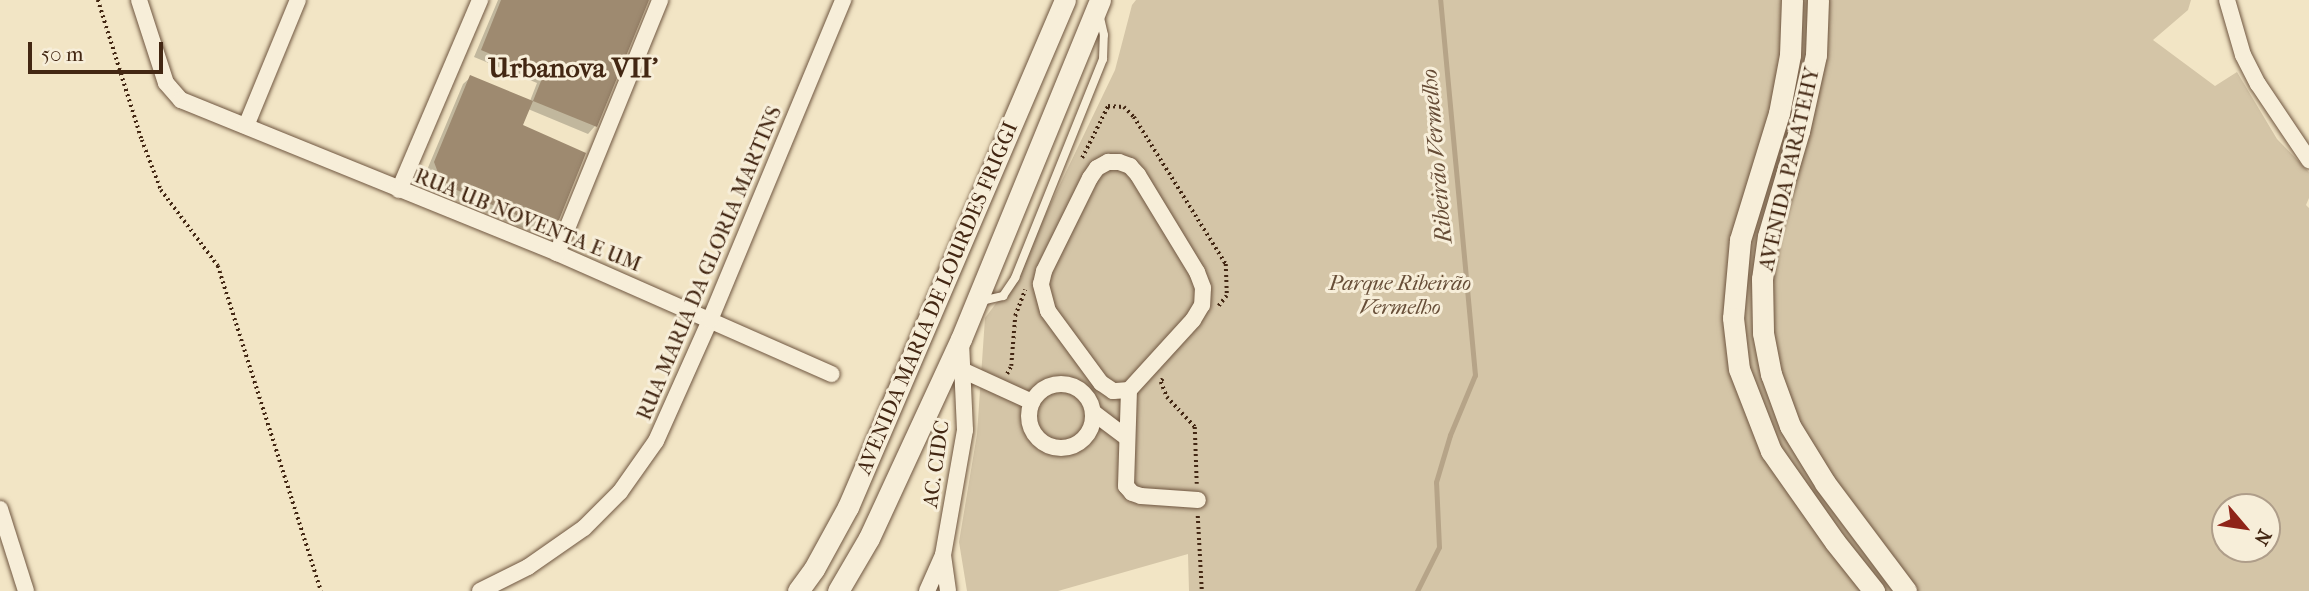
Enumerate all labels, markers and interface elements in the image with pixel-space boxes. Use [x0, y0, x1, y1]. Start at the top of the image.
scale bar [32, 28, 166, 72]
text: 50 m [41, 42, 84, 66]
district label: Urbanova VII' [488, 51, 658, 85]
street label: AVENIDA PARATEHY [1753, 65, 1825, 273]
water label: Ribeirão Vermelho [1416, 68, 1458, 244]
street label: RUA MARIA DA GLORIA MARTINS [631, 102, 787, 424]
street label: AVENIDA MARIA DE LOURDES FRIGGI [851, 118, 1023, 478]
street label: RUA UB NOVENTA E UM [411, 163, 645, 277]
park label: Parque Ribeirão Vermelho [1329, 270, 1471, 320]
street label: AC. CIDC [917, 419, 955, 509]
north arrow [2211, 493, 2281, 563]
text: N [2250, 526, 2276, 549]

